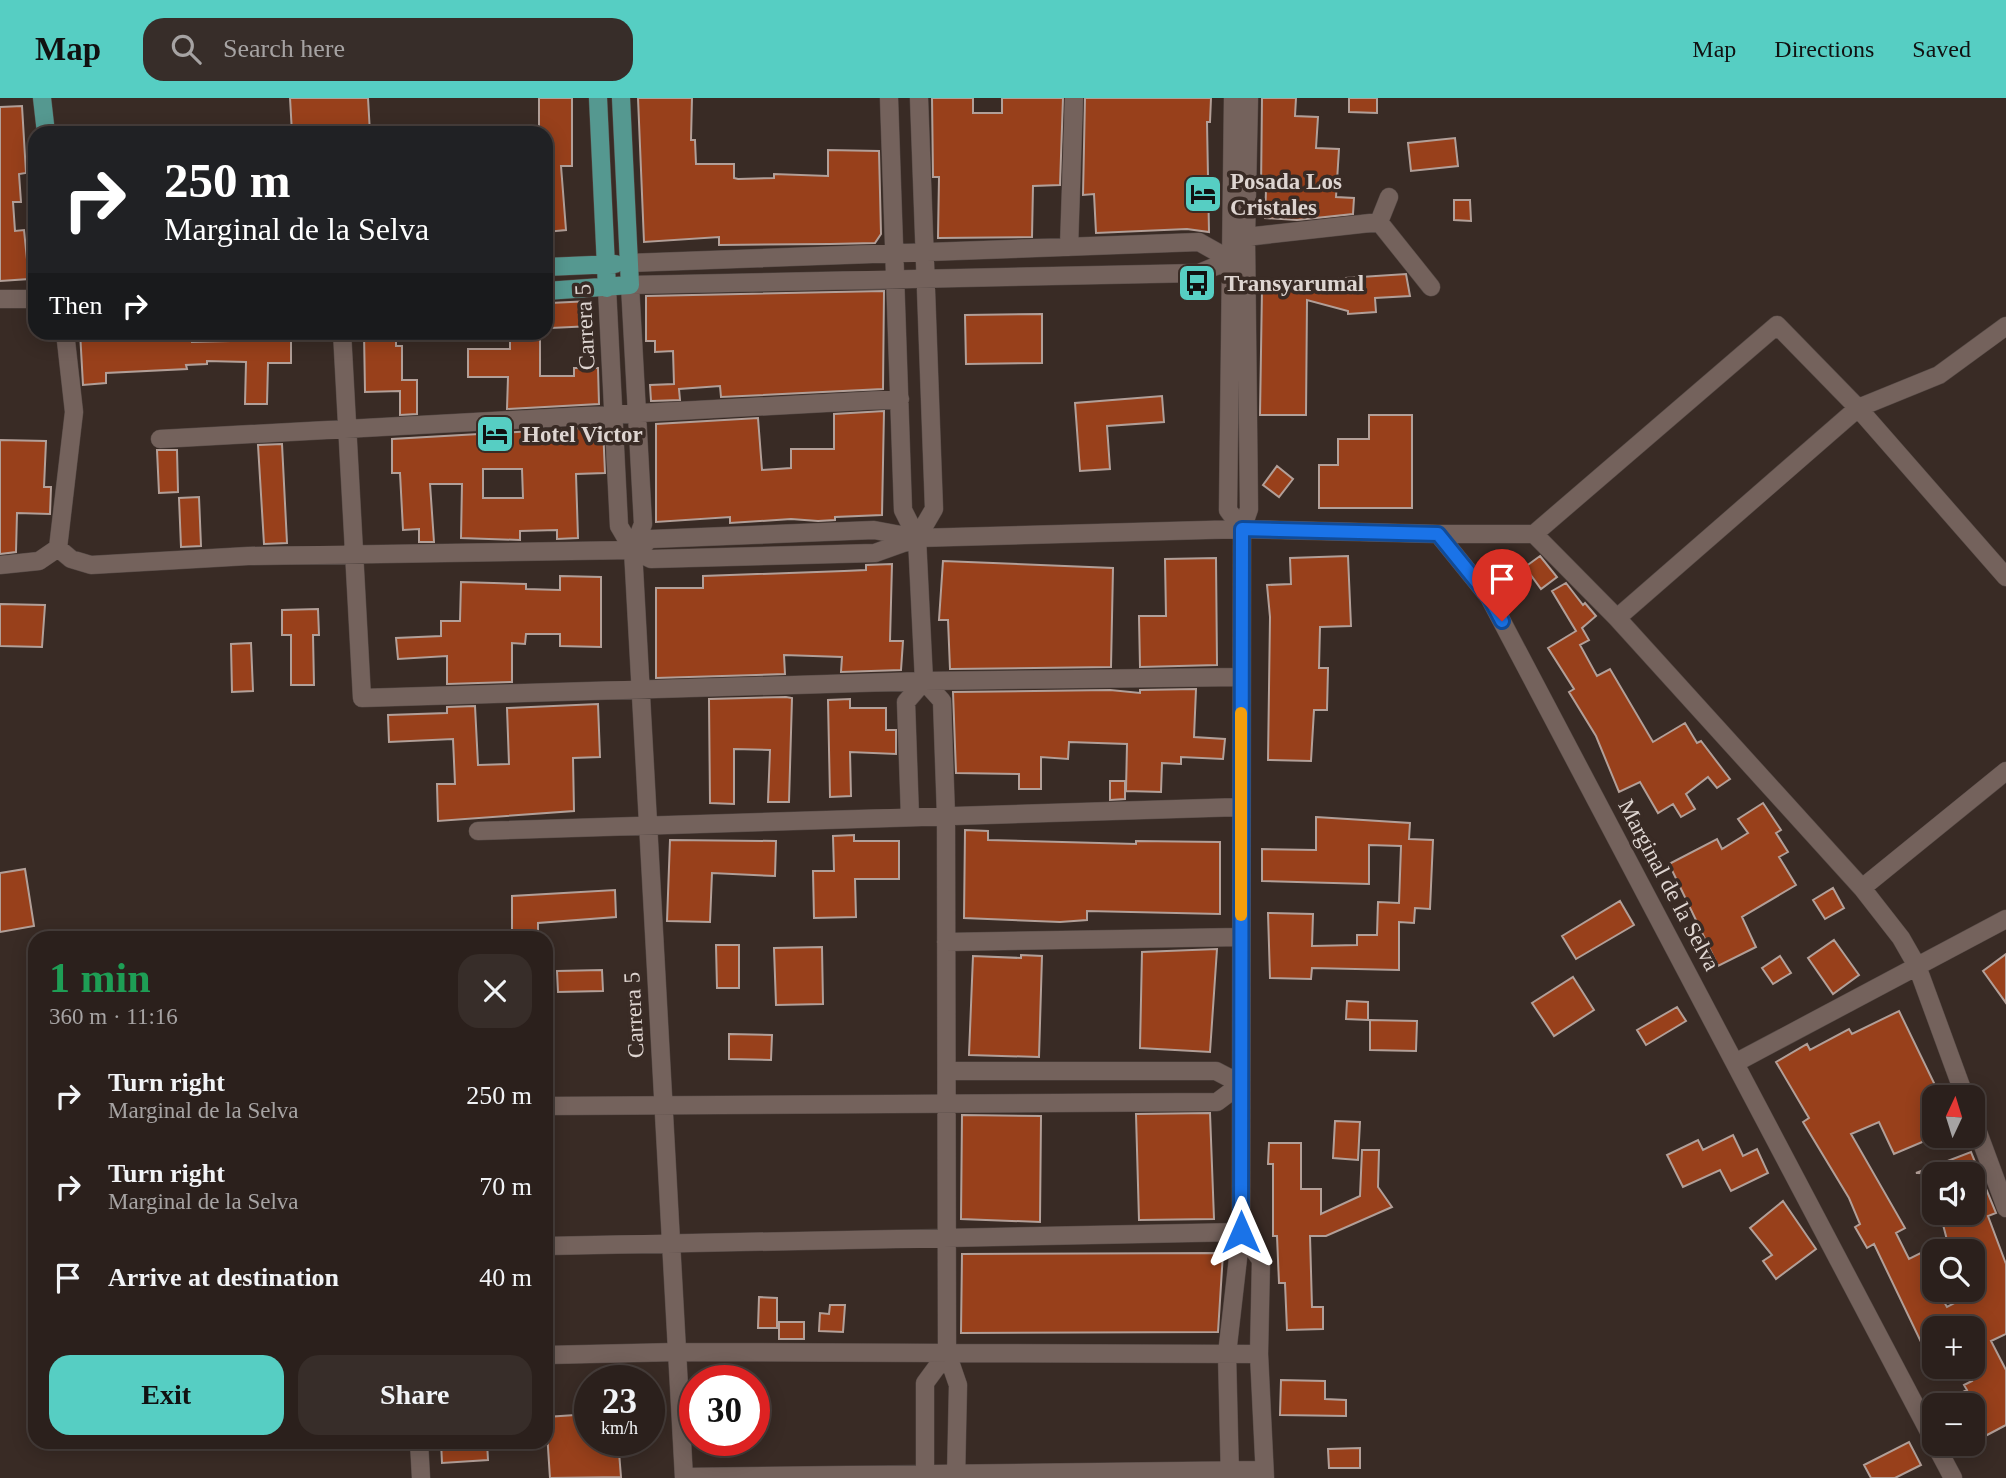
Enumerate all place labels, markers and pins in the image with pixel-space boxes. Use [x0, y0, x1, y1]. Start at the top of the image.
place label: Posada Los Cristales [1230, 169, 1342, 220]
hotel icon: Posada Los Cristales [1182, 173, 1224, 215]
bus stop icon: Transyarumal [1176, 262, 1218, 304]
place label: Transyarumal [1224, 271, 1364, 296]
hotel icon: Hotel Victor [474, 413, 516, 455]
place label: Hotel Victor [522, 422, 643, 447]
pin [1472, 549, 1532, 621]

